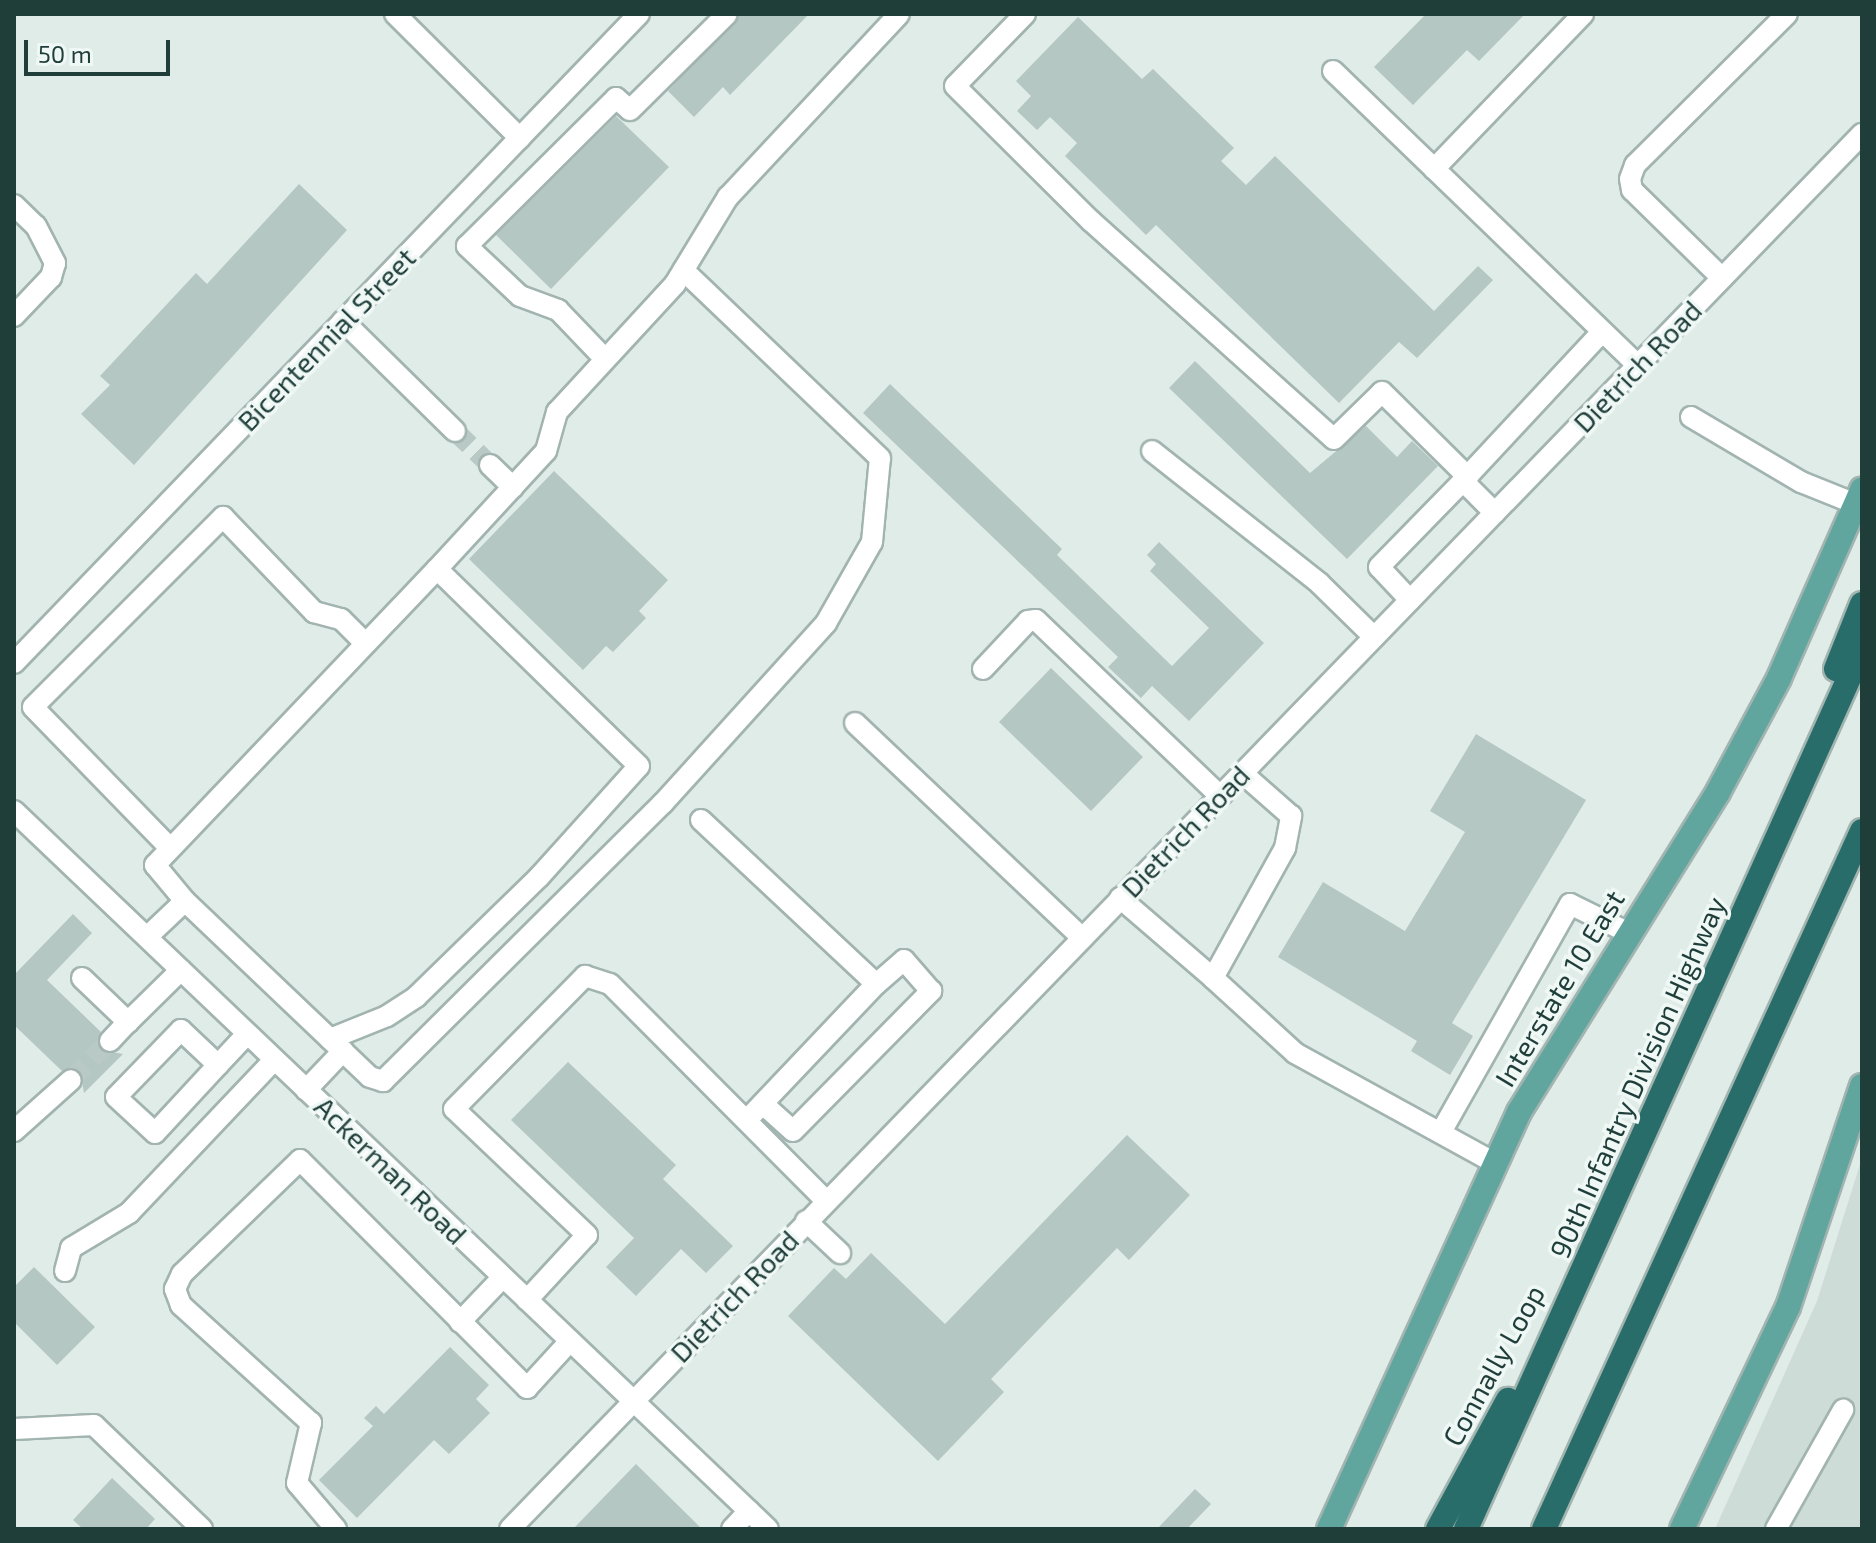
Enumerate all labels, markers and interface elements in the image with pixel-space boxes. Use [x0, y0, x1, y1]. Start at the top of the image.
scale bar [28, 24, 174, 74]
text: 50 m [38, 39, 92, 68]
street label: Bicentennial Street [230, 240, 422, 438]
street label: Dietrich Road [1566, 293, 1708, 439]
street label: Dietrich Road [1114, 758, 1256, 904]
street label: Interstate 10 East [1487, 884, 1631, 1092]
street label: 90th Infantry Division Highway [1542, 891, 1732, 1263]
street label: Ackerman Road [308, 1089, 474, 1251]
street label: Dietrich Road [663, 1223, 805, 1369]
street label: Connally Loop [1435, 1278, 1551, 1452]

